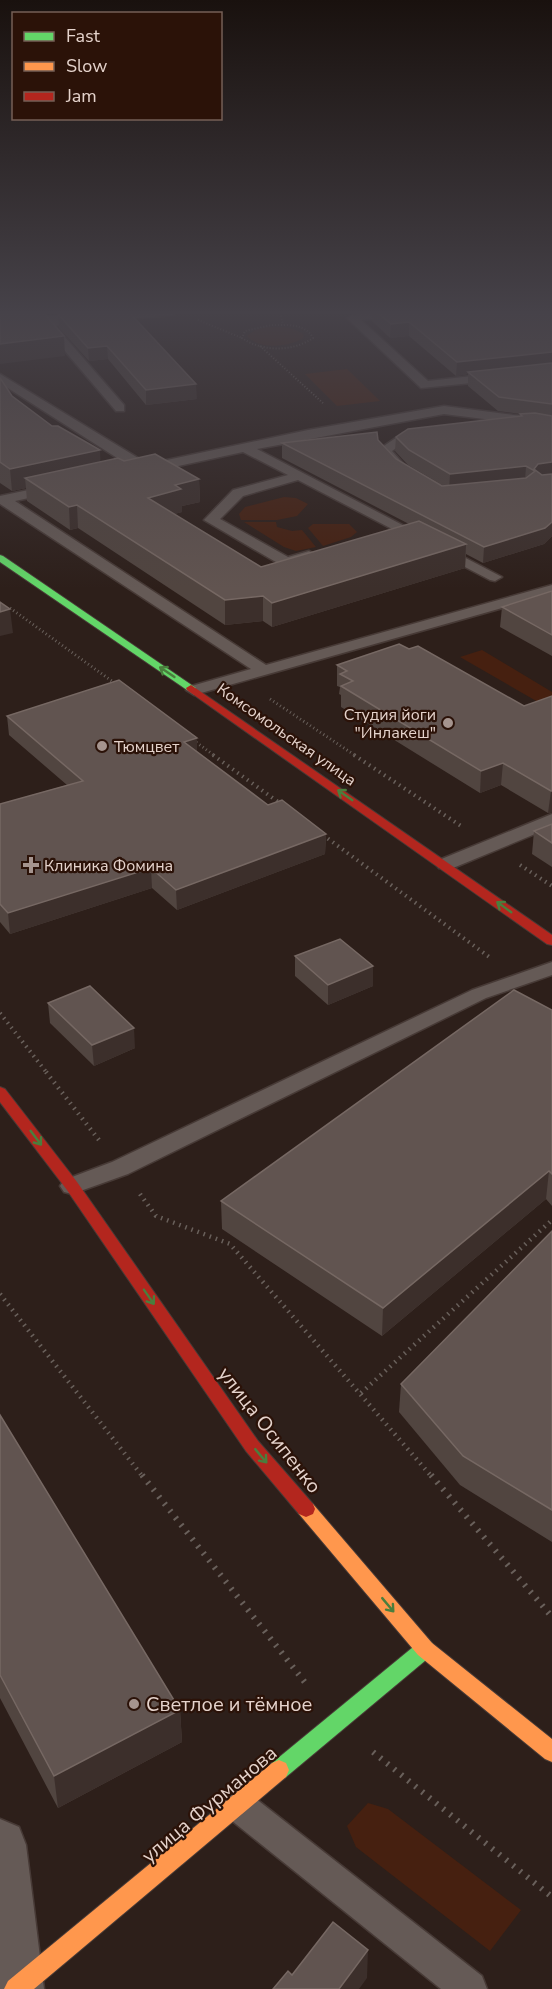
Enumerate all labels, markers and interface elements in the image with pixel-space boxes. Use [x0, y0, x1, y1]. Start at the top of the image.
legend [12, 12, 222, 120]
text: Fast [66, 24, 101, 48]
text: Slow [66, 54, 107, 78]
text: Jam [65, 84, 97, 108]
one-way arrow [159, 665, 176, 678]
street label: Комсомольская улица [212, 678, 361, 791]
place label: Студия йоги "Инлакеш" [344, 704, 436, 744]
marker: Студия йоги "Инлакеш" [441, 716, 455, 730]
place label: Тюмцвет [114, 736, 180, 758]
marker: Тюмцвет [95, 739, 109, 753]
one-way arrow [337, 789, 354, 801]
place label: Клиника Фомина [44, 855, 173, 877]
marker: Клиника Фомина [22, 856, 40, 874]
one-way arrow [497, 901, 513, 913]
one-way arrow [29, 1130, 42, 1146]
one-way arrow [143, 1288, 155, 1305]
street label: улица Осипенко [212, 1362, 327, 1499]
one-way arrow [255, 1448, 268, 1464]
one-way arrow [381, 1597, 395, 1612]
place label: Светлое и тёмное [146, 1691, 312, 1718]
marker: Светлое и тёмное [127, 1697, 141, 1711]
street label: улица Фурманова [136, 1740, 283, 1869]

